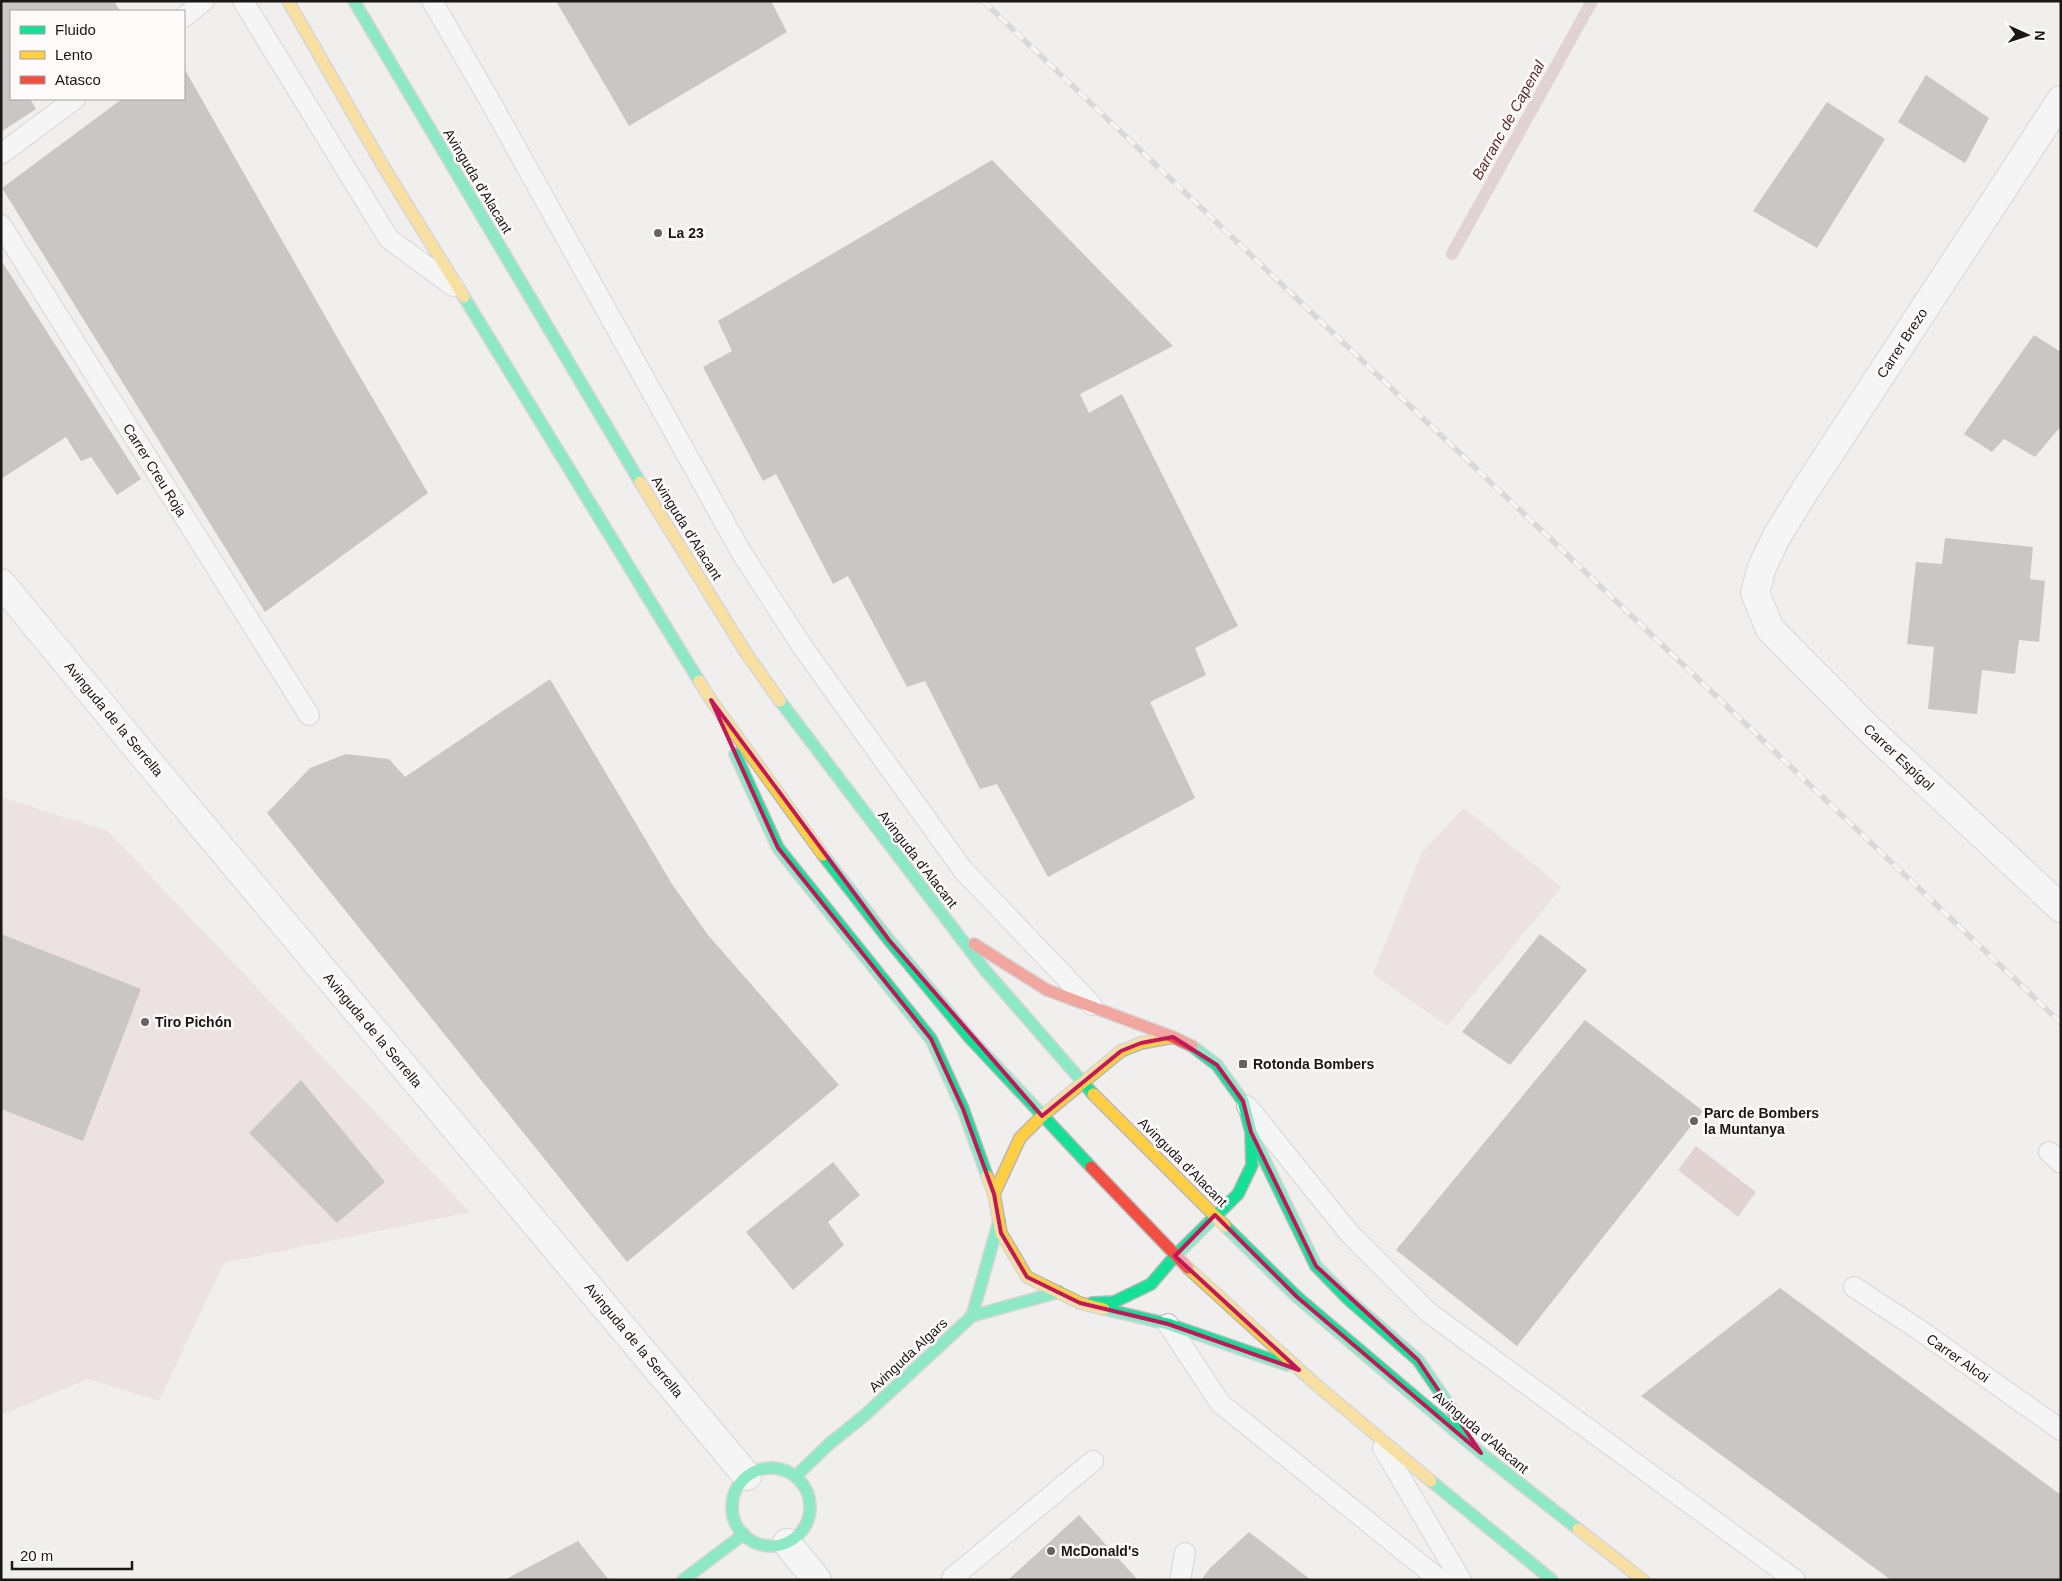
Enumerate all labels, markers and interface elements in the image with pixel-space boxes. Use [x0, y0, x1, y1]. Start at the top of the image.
legend [10, 10, 185, 100]
north arrow [2002, 10, 2052, 60]
text: Fluido [55, 21, 96, 38]
text: N [2032, 30, 2048, 41]
text: Lento [55, 46, 93, 63]
water label: Barranc de Capenal [1468, 57, 1548, 182]
text: Atasco [55, 71, 101, 88]
street label: Avinguda d'Alacant [440, 126, 516, 236]
place label: La 23 [668, 225, 704, 241]
marker: La 23 [652, 227, 664, 239]
street label: Carrer Brezo [1873, 305, 1931, 381]
street label: Carrer Creu Roja [120, 421, 190, 520]
street label: Avinguda d'Alacant [649, 473, 725, 583]
street label: Avinguda de la Serrella [61, 659, 167, 780]
street label: Carrer Espígol [1861, 720, 1937, 794]
street label: Avinguda d'Alacant [875, 807, 961, 911]
street label: Avinguda de la Serrella [320, 970, 426, 1091]
place label: Tiro Pichón [155, 1014, 232, 1030]
marker: Tiro Pichón [139, 1016, 151, 1028]
place label: Rotonda Bombers [1253, 1056, 1375, 1072]
marker: Rotonda Bombers [1237, 1058, 1249, 1070]
place label: Parc de Bombers la Muntanya [1704, 1105, 1819, 1137]
street label: Avinguda d'Alacant [1135, 1114, 1231, 1210]
marker: Parc de Bombers la Muntanya [1688, 1115, 1700, 1127]
street label: Avinguda de la Serrella [581, 1280, 687, 1401]
street label: Avinguda Algars [866, 1315, 950, 1395]
street label: Carrer Alcoi [1923, 1330, 1993, 1386]
street label: Avinguda d'Alacant [1430, 1388, 1532, 1476]
scale bar [12, 1538, 132, 1570]
place label: McDonald's [1061, 1543, 1139, 1559]
marker: McDonald's [1045, 1545, 1057, 1557]
text: 20 m [20, 1547, 53, 1564]

